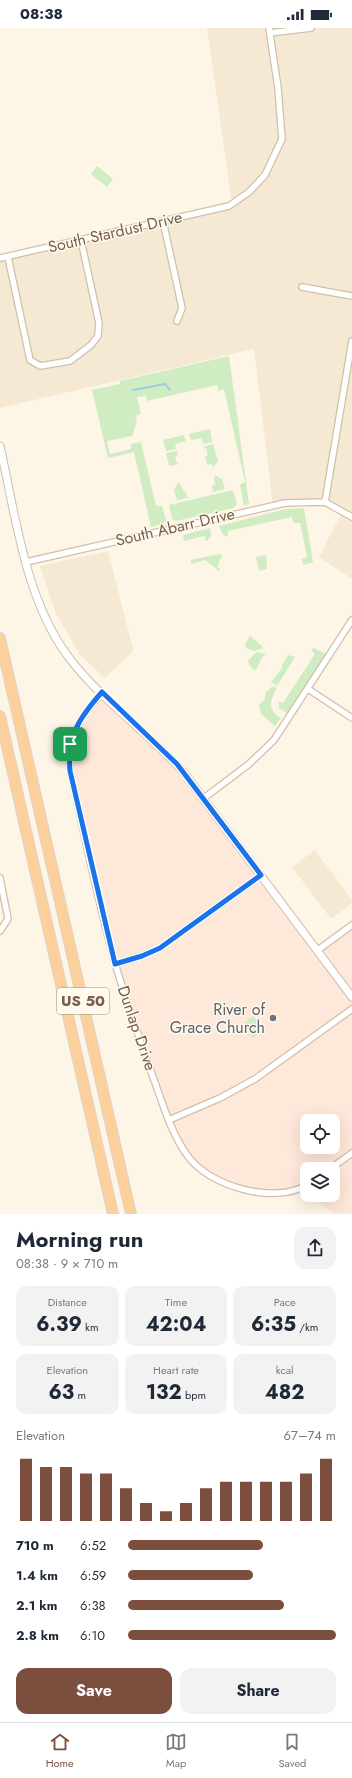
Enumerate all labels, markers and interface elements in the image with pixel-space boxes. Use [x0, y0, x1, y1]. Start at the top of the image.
text: 08:38 [20, 3, 63, 25]
street label: South Stardust Drive [46, 205, 184, 259]
street label: South Abarr Drive [113, 502, 237, 552]
pin [53, 727, 87, 761]
icon: arrive [59, 733, 81, 755]
street label: Dunlap Drive [112, 982, 162, 1074]
road number: US 50 [57, 988, 109, 1014]
place label: River of Grace Church [170, 998, 265, 1039]
marker: River of Grace Church [268, 1013, 278, 1023]
map controls [300, 1114, 340, 1202]
button: locate [300, 1114, 340, 1154]
button: layers [300, 1162, 340, 1202]
text: Morning run [16, 1223, 143, 1255]
button: share [294, 1227, 336, 1269]
text: 08:38 · 9 × 710 m [16, 1254, 118, 1273]
text: Distance [48, 1294, 87, 1310]
text: Time [165, 1294, 187, 1310]
text: Pace [274, 1294, 296, 1310]
text: 6.39 [36, 1310, 82, 1339]
text: 42:04 [146, 1310, 206, 1339]
text: 6:35 [251, 1310, 296, 1339]
text: km [82, 1319, 99, 1335]
text: /km [296, 1319, 318, 1335]
text: Elevation [47, 1362, 88, 1378]
text: Heart rate [153, 1362, 199, 1378]
text: kcal [276, 1362, 294, 1378]
text: 63 [48, 1378, 74, 1407]
text: 132 [146, 1378, 182, 1407]
text: 482 [265, 1378, 304, 1407]
text: m [74, 1387, 86, 1403]
text: bpm [182, 1387, 206, 1403]
text: Elevation [16, 1426, 65, 1445]
text: 67–74 m [284, 1426, 336, 1445]
text: 710 m [16, 1536, 54, 1555]
text: 6:52 [80, 1536, 106, 1555]
text: 1.4 km [16, 1566, 58, 1585]
text: 6:59 [80, 1566, 106, 1585]
text: 2.1 km [16, 1596, 57, 1615]
text: 6:38 [80, 1596, 106, 1615]
text: 2.8 km [16, 1626, 59, 1645]
text: 6:10 [80, 1626, 105, 1645]
button: Save [16, 1668, 172, 1714]
button: Share [180, 1668, 336, 1714]
tab: Home [46, 1731, 74, 1771]
tab: Map [165, 1731, 187, 1771]
tab: Saved [278, 1731, 306, 1771]

